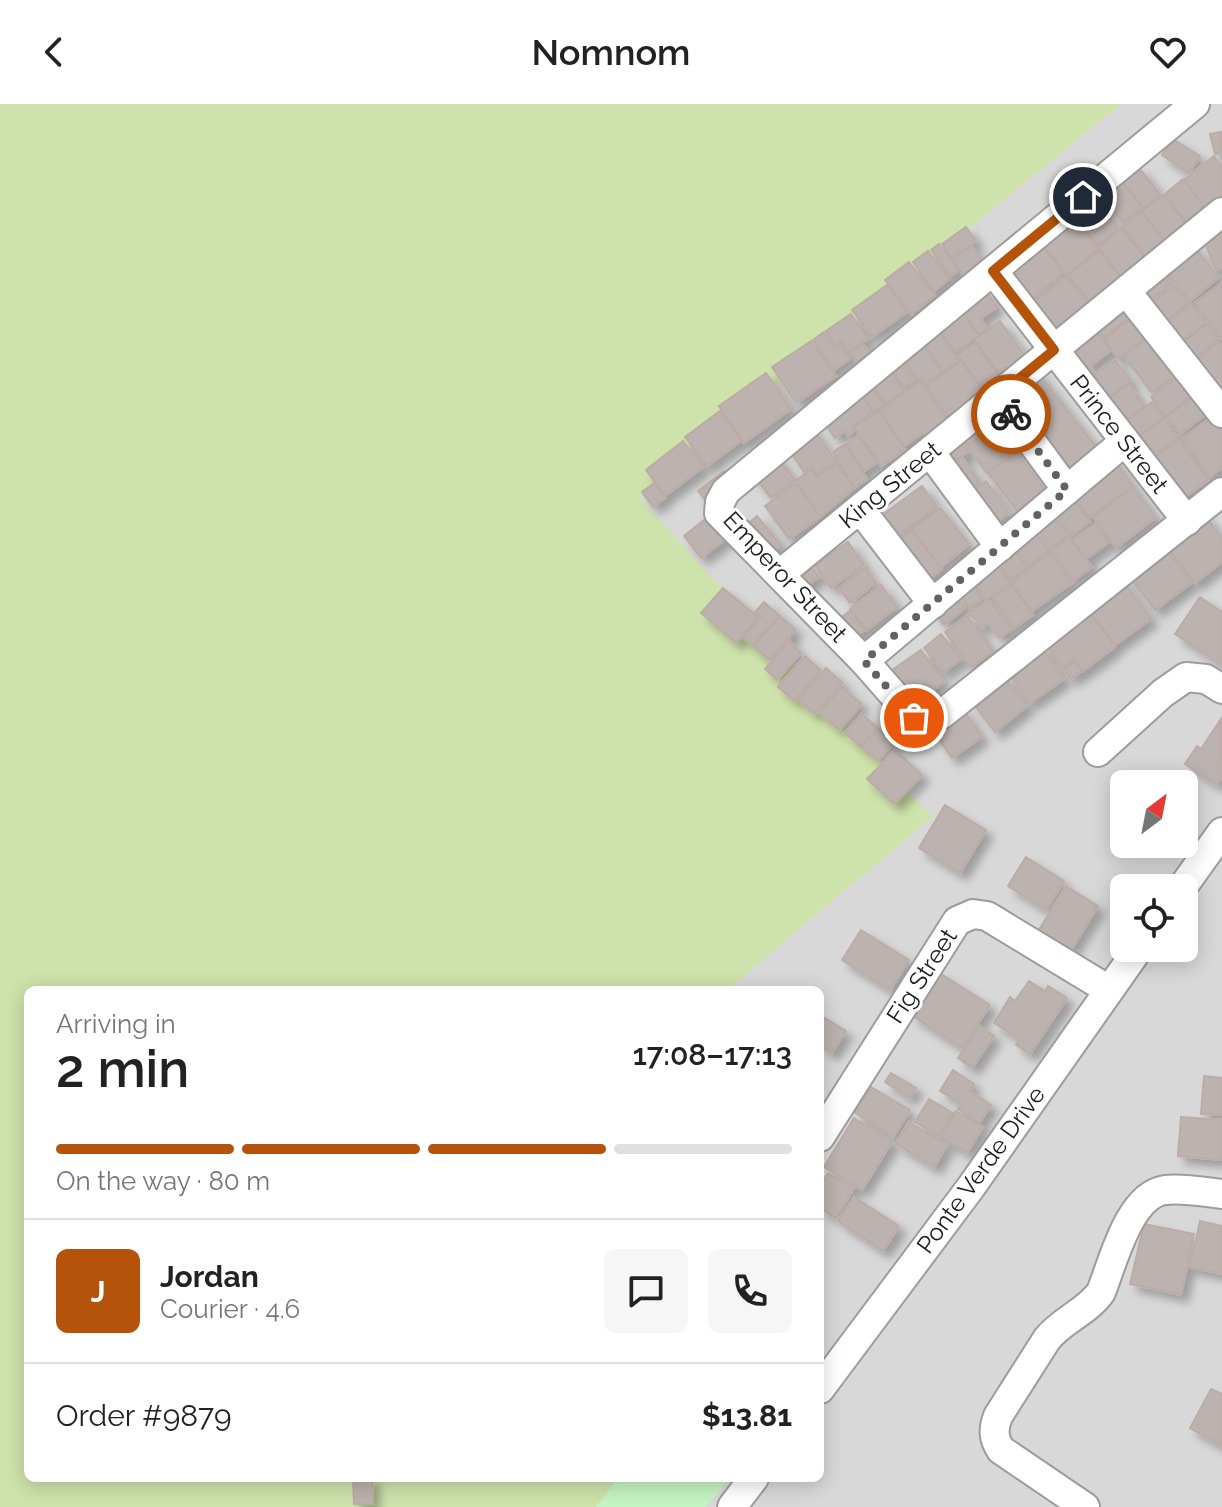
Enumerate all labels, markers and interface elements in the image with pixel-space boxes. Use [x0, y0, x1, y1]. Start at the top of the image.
icon: back [32, 30, 76, 74]
icon: heart [1146, 30, 1190, 74]
text: Nomnom [532, 31, 690, 73]
pin [1049, 163, 1117, 231]
icon: home [1061, 175, 1105, 219]
street label: Prince Street [1064, 369, 1175, 499]
courier [971, 374, 1051, 454]
icon: bike [989, 392, 1033, 436]
street label: King Street [833, 435, 946, 534]
street label: Emperor Street [717, 505, 853, 648]
pin [880, 684, 948, 752]
icon: bag [892, 696, 936, 740]
north arrow [1110, 770, 1198, 858]
map controls [1110, 770, 1198, 962]
button: locate [1110, 874, 1198, 962]
street label: Fig Street [880, 923, 963, 1028]
text: Arriving in [56, 1009, 176, 1039]
text: 17:08–17:13 [633, 1037, 792, 1072]
text: 2 min [56, 1038, 189, 1099]
street label: Ponte Verde Drive [910, 1081, 1051, 1259]
text: On the way · 80 m [56, 1166, 270, 1196]
button: chat [604, 1249, 688, 1333]
button: phone [708, 1249, 792, 1333]
text: Jordan [160, 1259, 259, 1294]
text: J [91, 1274, 105, 1309]
text: Courier · 4.6 [160, 1294, 300, 1324]
text: Order #9879 [56, 1398, 232, 1433]
text: $13.81 [702, 1398, 792, 1433]

